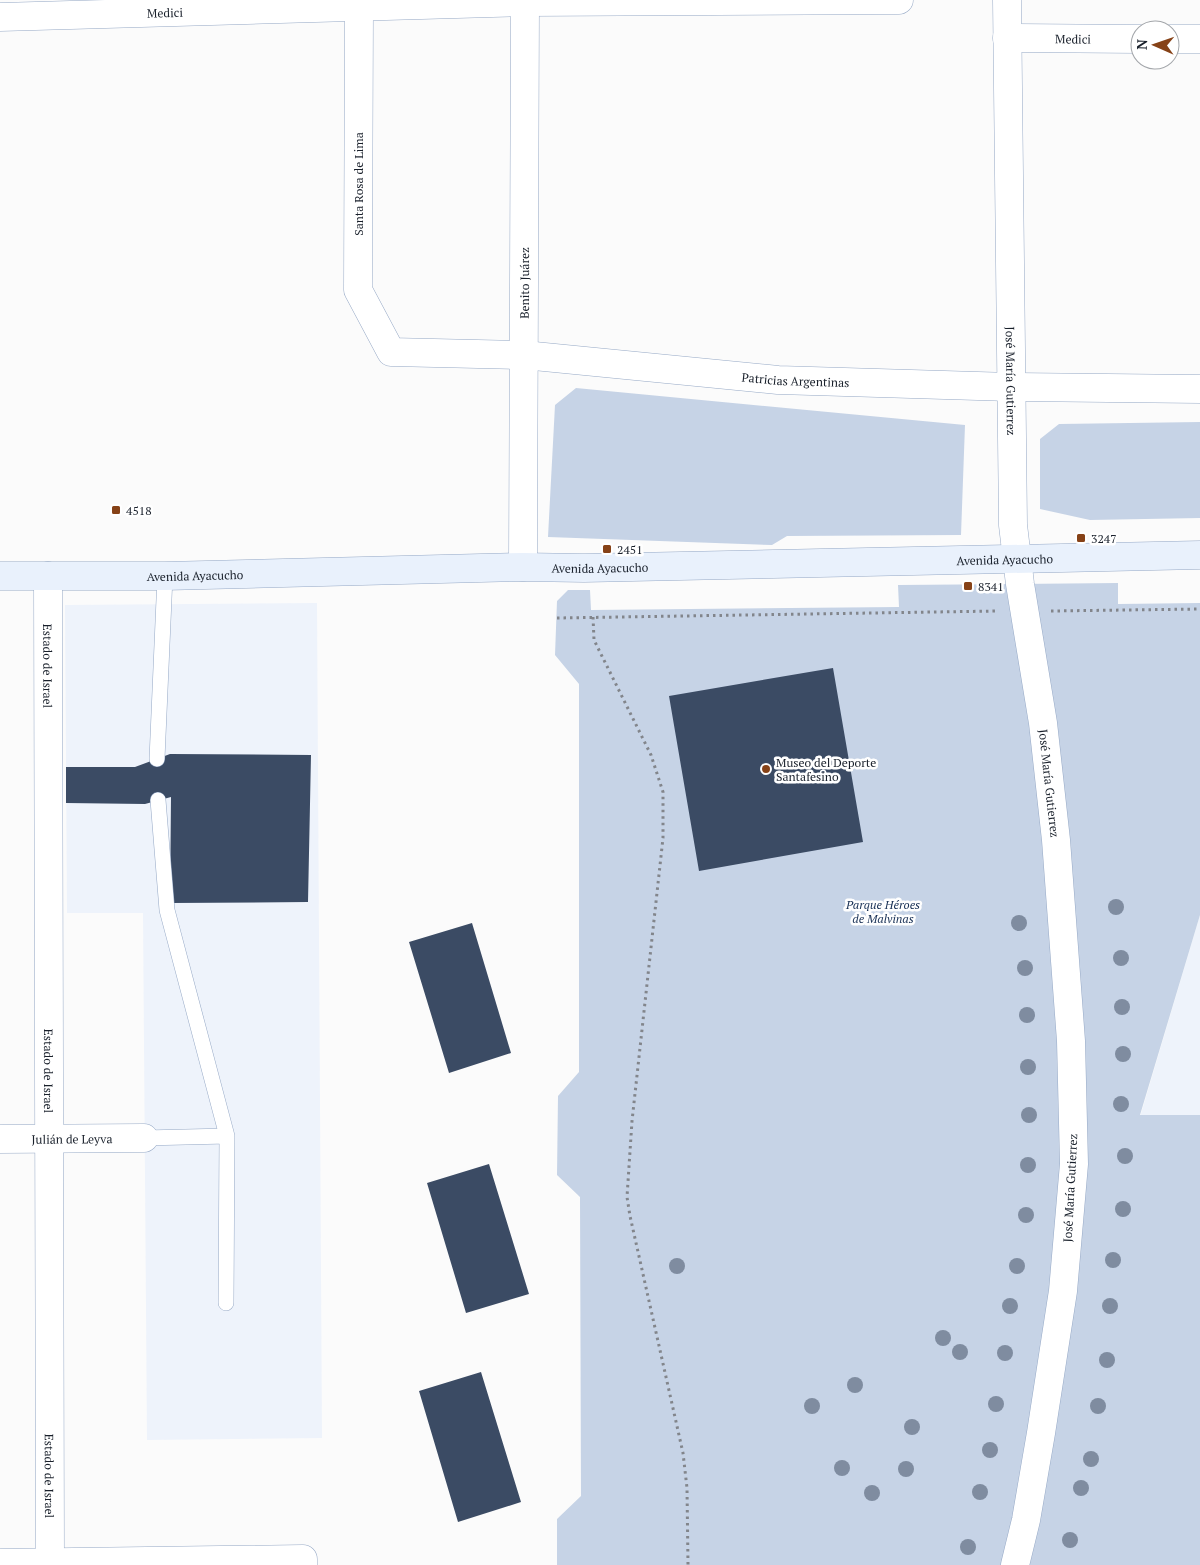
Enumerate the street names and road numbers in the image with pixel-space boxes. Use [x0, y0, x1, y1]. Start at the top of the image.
street label: Medici [147, 4, 183, 20]
street label: Medici [1055, 31, 1091, 46]
street label: Santa Rosa de Lima [351, 132, 366, 236]
street label: Benito Juárez [516, 247, 532, 319]
street label: José María Gutierrez [1003, 326, 1019, 436]
street label: Patricias Argentinas [741, 369, 850, 390]
street label: Avenida Ayacucho [956, 551, 1054, 568]
street label: Avenida Ayacucho [551, 559, 649, 576]
street label: Avenida Ayacucho [147, 567, 244, 584]
street label: Estado de Israel [41, 624, 56, 709]
street label: José María Gutierrez [1036, 728, 1063, 838]
street label: Estado de Israel [41, 1029, 57, 1114]
street label: Julián de Leyva [31, 1131, 113, 1146]
street label: José María Gutierrez [1060, 1133, 1080, 1243]
street label: Estado de Israel [42, 1434, 57, 1519]

